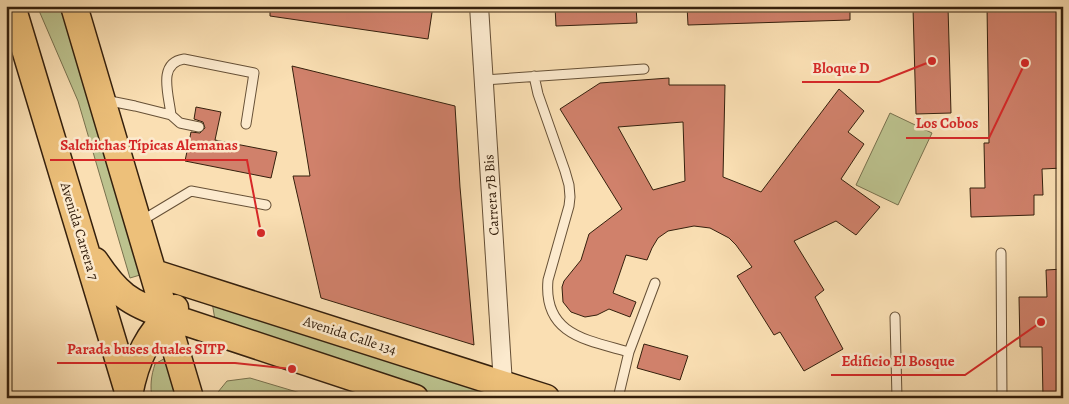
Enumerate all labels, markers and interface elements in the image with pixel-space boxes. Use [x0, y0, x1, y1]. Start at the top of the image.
callout: Bloque D [802, 52, 879, 82]
text: Bloque D [813, 58, 870, 78]
callout: Los Cobos [906, 108, 989, 138]
text: Los Cobos [916, 113, 978, 133]
callout: Salchichas Típicas Alemanas [50, 130, 247, 160]
text: Salchichas Típicas Alemanas [60, 135, 238, 155]
street label: Carrera 7B Bis [479, 154, 504, 236]
street label: Avenida Carrera 7 [55, 179, 103, 282]
street label: Avenida Calle 134 [300, 311, 399, 359]
callout: Parada buses duales SITP [57, 333, 235, 363]
text: Parada buses duales SITP [67, 339, 225, 359]
callout: Edificio El Bosque [831, 345, 965, 375]
text: Edificio El Bosque [841, 351, 955, 371]

